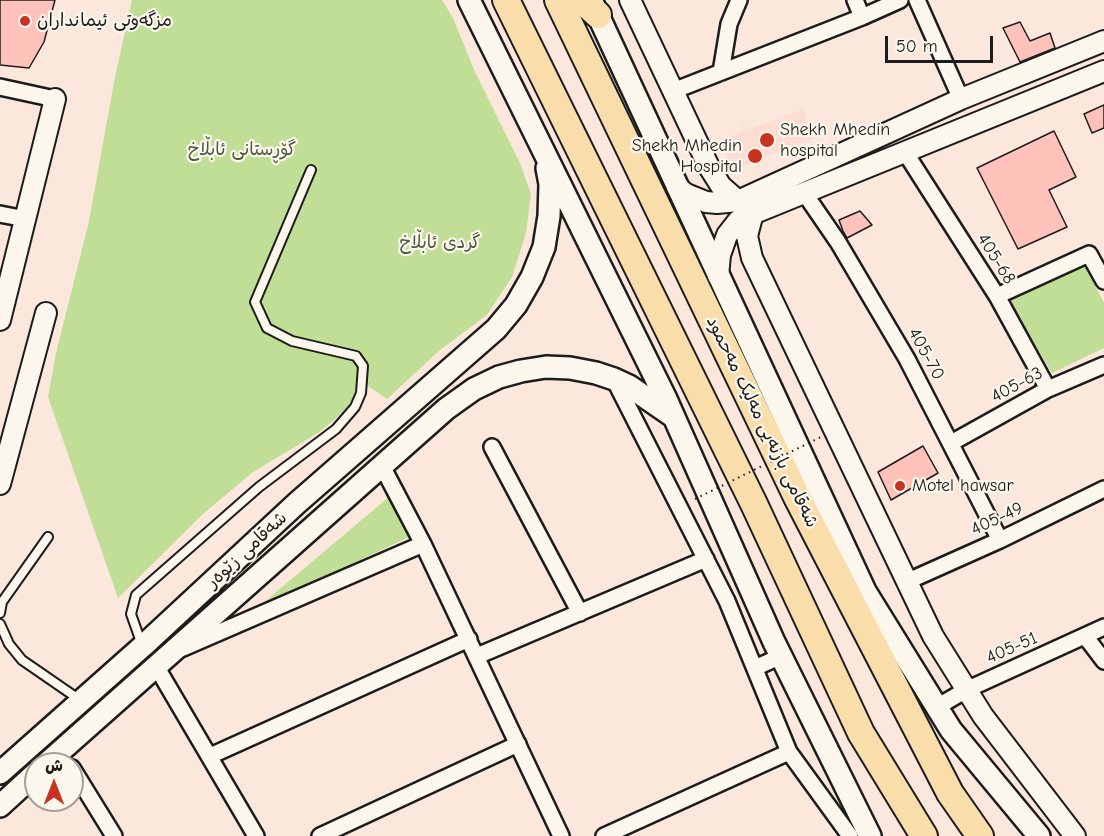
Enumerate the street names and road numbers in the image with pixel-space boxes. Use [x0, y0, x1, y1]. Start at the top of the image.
street label: 405-68 [972, 230, 1020, 288]
street label: شەقامی بازنەیی مەلیک مەحمود [701, 313, 823, 531]
street label: 405-70 [903, 324, 949, 384]
street label: 405-63 [987, 362, 1047, 408]
street label: 405-49 [968, 498, 1026, 540]
street label: شەقامی زێوەر [202, 507, 292, 593]
street label: 405-51 [983, 627, 1041, 669]

